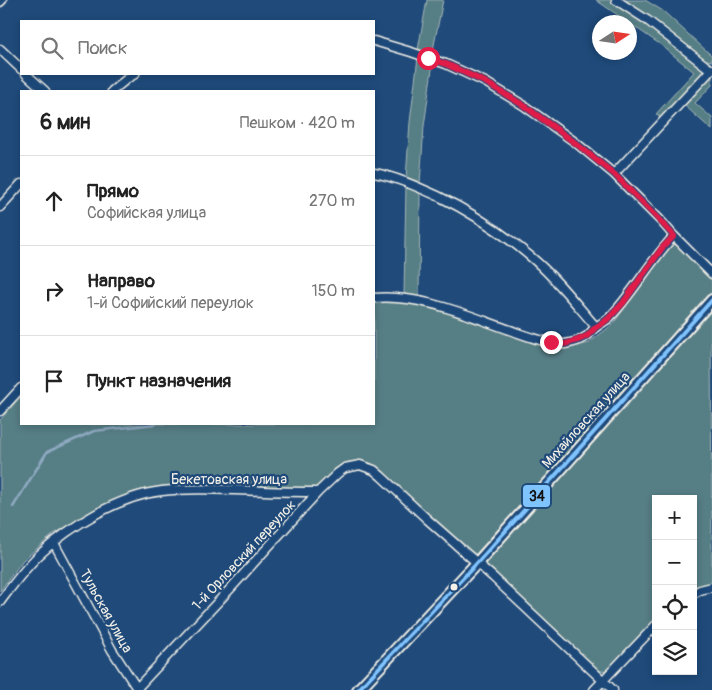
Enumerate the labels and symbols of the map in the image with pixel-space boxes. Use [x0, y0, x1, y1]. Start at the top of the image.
north arrow [592, 15, 637, 60]
route start [417, 47, 440, 70]
route end [540, 331, 563, 354]
street label: Михайловская улица [538, 368, 634, 472]
street label: Бекетовская улица [171, 471, 287, 488]
line badge: 34 [522, 484, 551, 508]
text: 34 [529, 488, 546, 505]
street label: 1-й Орловский переулок [189, 496, 299, 614]
street label: Тульская улица [76, 566, 136, 656]
unlabelled marker [449, 582, 459, 592]

